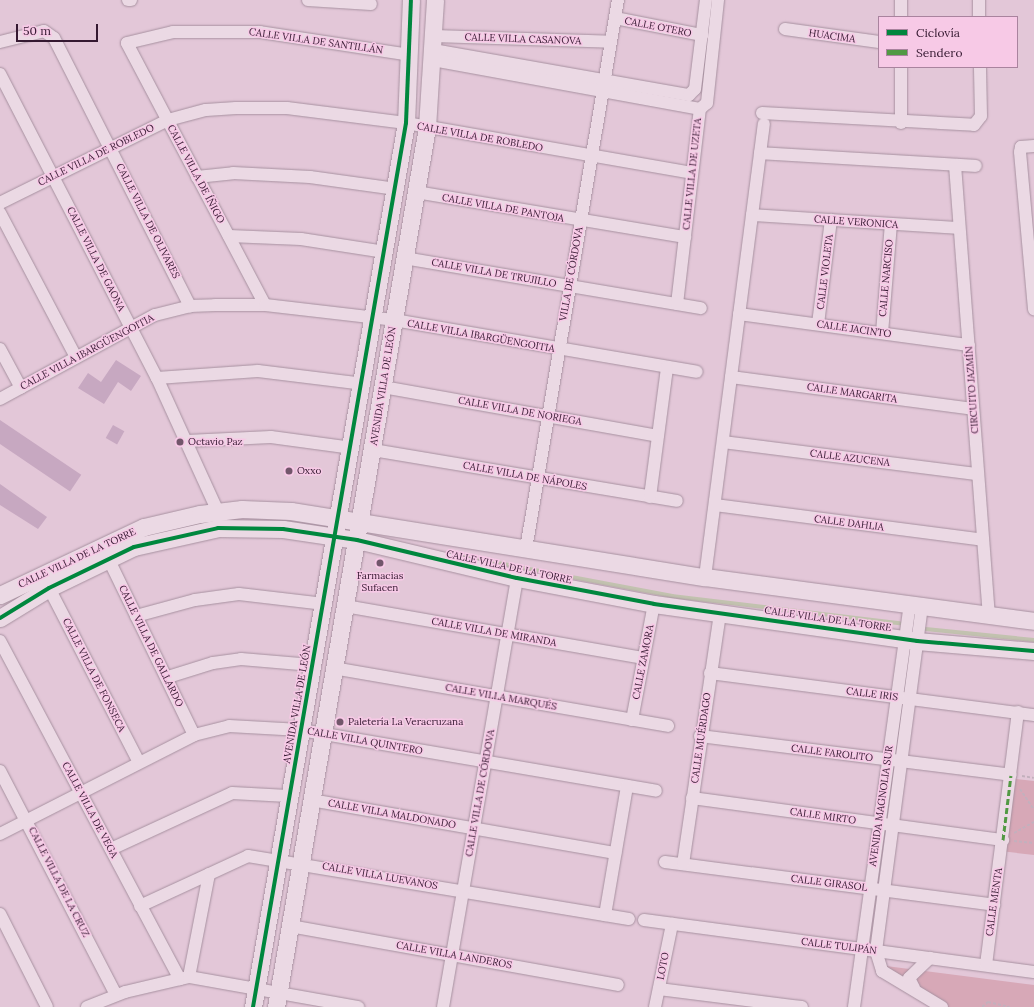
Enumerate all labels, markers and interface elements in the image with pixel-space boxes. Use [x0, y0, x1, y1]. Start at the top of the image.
street label: CALLE OTERO [623, 15, 693, 39]
scale bar [18, 16, 100, 42]
legend [878, 16, 1018, 68]
text: 50 m [23, 23, 51, 38]
text: Ciclovía [916, 25, 960, 40]
street label: CALLE VILLA DE SANTILLÁN [248, 26, 384, 56]
street label: HUACIMA [808, 27, 856, 45]
street label: CALLE VILLA CASANOVA [464, 31, 582, 47]
text: Sendero [916, 45, 962, 60]
street label: CALLE VILLA DE UZETA [680, 117, 704, 231]
street label: CALLE VILLA DE ROBLEDO [416, 120, 544, 154]
street label: CALLE VILLA DE ROBLEDO [36, 122, 156, 188]
street label: CALLE VILLA DE ÍÑIGO [165, 123, 227, 225]
street label: CALLE VILLA DE OLIVARES [114, 161, 182, 281]
street label: CALLE VILLA DE PANTOJA [441, 191, 565, 225]
street label: CALLE VILLA DE GAONA [64, 205, 128, 313]
street label: CALLE VERONICA [813, 213, 899, 231]
street label: VILLA DE CÓRDOVA [557, 226, 585, 322]
street label: CALLE VIOLETA [814, 234, 836, 310]
street label: CALLE NARCISO [877, 239, 895, 317]
street label: CALLE VILLA DE TRUJILLO [431, 256, 557, 290]
street label: CALLE VILLA IBARGÜENGOITIA [18, 312, 156, 392]
street label: CALLE VILLA IBARGÜENGOITIA [406, 317, 556, 355]
street label: CALLE JACINTO [816, 318, 892, 340]
street label: AVENIDA VILLA DE LEÓN [368, 326, 398, 446]
street label: CIRCUITO JAZMÍN [963, 346, 981, 434]
street label: CALLE MARGARITA [806, 381, 898, 405]
street label: CALLE VILLA DE NORIEGA [457, 394, 583, 428]
place label: Octavio Paz [188, 436, 243, 448]
marker: Octavio Paz [175, 437, 185, 447]
street label: CALLE AZUCENA [809, 447, 891, 469]
street label: CALLE VILLA DE NÁPOLES [462, 459, 588, 493]
place label: Oxxo [297, 465, 321, 477]
marker: Oxxo [284, 466, 294, 476]
street label: CALLE DAHLIA [813, 513, 885, 533]
street label: CALLE VILLA DE LA TORRE [16, 525, 138, 591]
street label: CALLE VILLA DE LA TORRE [445, 548, 573, 586]
marker: Farmacias Sufacen [375, 558, 385, 568]
place label: Farmacias Sufacen [357, 569, 403, 592]
street label: CALLE VILLA DE GALLARDO [116, 583, 186, 709]
street label: CALLE VILLA DE LA TORRE [764, 604, 892, 634]
street label: CALLE VILLA DE MIRANDA [430, 615, 558, 649]
street label: CALLE VILLA DE FONSECA [60, 616, 128, 734]
street label: CALLE ZAMORA [630, 624, 656, 700]
street label: AVENIDA VILLA DE LEÓN [281, 644, 313, 764]
street label: CALLE VILLA MARQUÉS [444, 681, 558, 713]
street label: CALLE IRIS [845, 685, 899, 703]
street label: CALLE MUÉRDAGO [689, 692, 713, 784]
place label: Paletería La Veracruzana [348, 716, 463, 728]
marker: Paletería La Veracruzana [335, 717, 345, 727]
street label: CALLE VILLA QUINTERO [306, 725, 424, 757]
street label: CALLE VILLA DE CÓRDOVA [463, 728, 497, 858]
street label: CALLE FAROLITO [790, 742, 874, 764]
street label: AVENIDA MAGNOLIA SUR [867, 745, 895, 867]
street label: CALLE VILLA DE VEGA [60, 760, 120, 860]
street label: CALLE VILLA MALDONADO [327, 797, 457, 831]
street label: CALLE MIRTO [789, 805, 857, 827]
street label: CALLE VILLA DE LA CRUZ [26, 825, 92, 939]
street label: CALLE VILLA LUEVANOS [321, 860, 439, 892]
street label: CALLE MENTA [983, 867, 1005, 937]
street label: CALLE GIRASOL [790, 872, 868, 894]
street label: CALLE TULIPÁN [800, 935, 878, 957]
street label: CALLE VILLA LANDEROS [395, 939, 513, 971]
street label: LOTO [654, 951, 672, 981]

